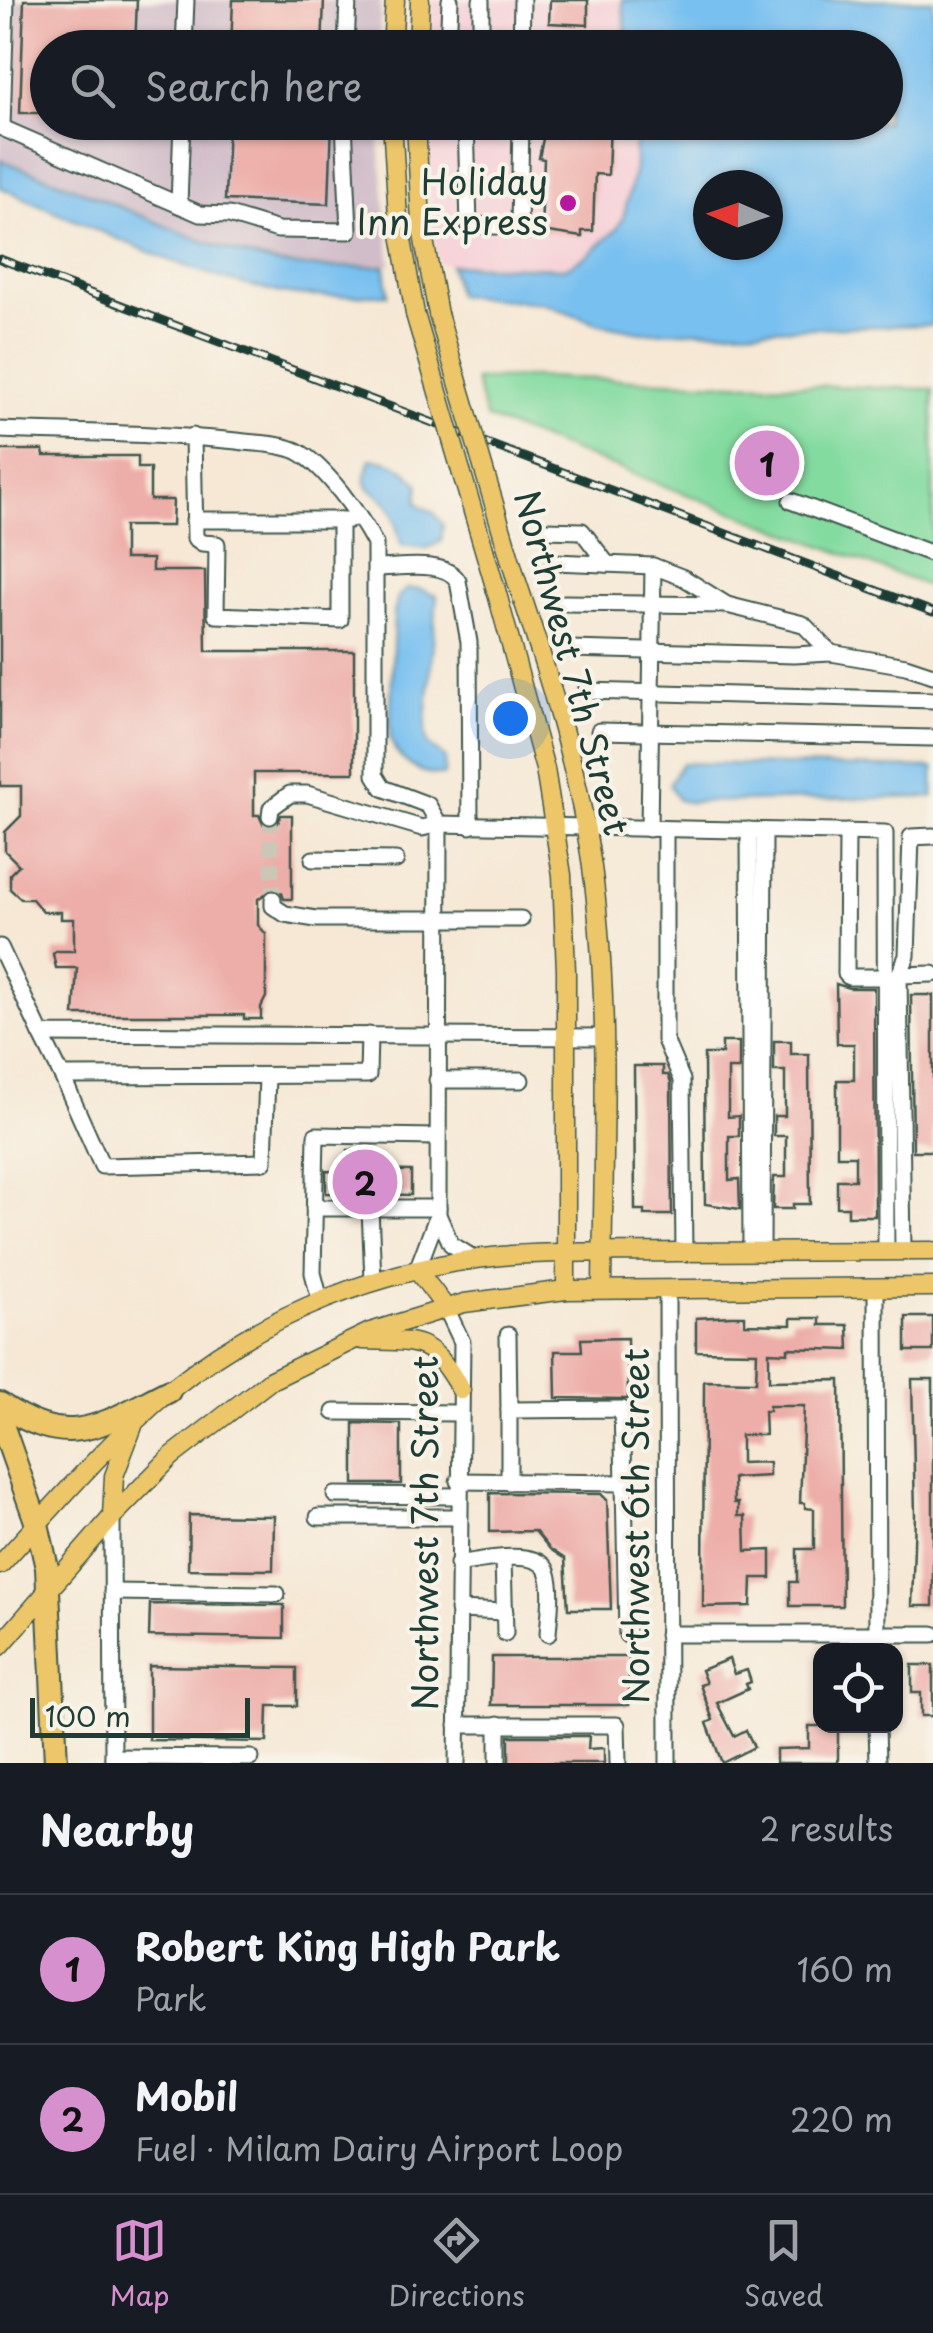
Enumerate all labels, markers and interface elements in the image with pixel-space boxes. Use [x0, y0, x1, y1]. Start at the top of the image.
search box [30, 30, 903, 140]
text: Search here [145, 57, 362, 114]
icon: search [65, 58, 120, 113]
place label: Holiday Inn Express [357, 154, 548, 247]
north arrow [693, 170, 783, 260]
marker: Holiday Inn Express [557, 192, 579, 214]
pin: 1 [734, 426, 800, 500]
street label: Northwest 7th Street [502, 484, 645, 841]
your location [485, 693, 536, 744]
pin: 2 [332, 1144, 398, 1220]
street label: Northwest 6th Street [608, 1348, 661, 1704]
street label: Northwest 7th Street [397, 1356, 450, 1710]
map controls [813, 1643, 903, 1733]
button: locate [813, 1643, 903, 1733]
scale bar [30, 1693, 250, 1738]
text: 100 m [45, 1694, 131, 1737]
text: Nearby [40, 1797, 194, 1860]
text: 2 results [760, 1804, 893, 1852]
text: Robert King High Park [135, 1917, 560, 1974]
text: 1 [65, 1945, 80, 1993]
text: 160 m [797, 1945, 893, 1993]
text: Park [135, 1974, 207, 2022]
text: Mobil [135, 2067, 238, 2124]
text: 2 [61, 2095, 84, 2143]
text: 220 m [790, 2095, 893, 2143]
text: Fuel · Milam Dairy Airport Loop [135, 2124, 623, 2172]
tab: Map [110, 2213, 169, 2316]
tab: Directions [389, 2213, 525, 2316]
tab: Saved [744, 2213, 823, 2316]

